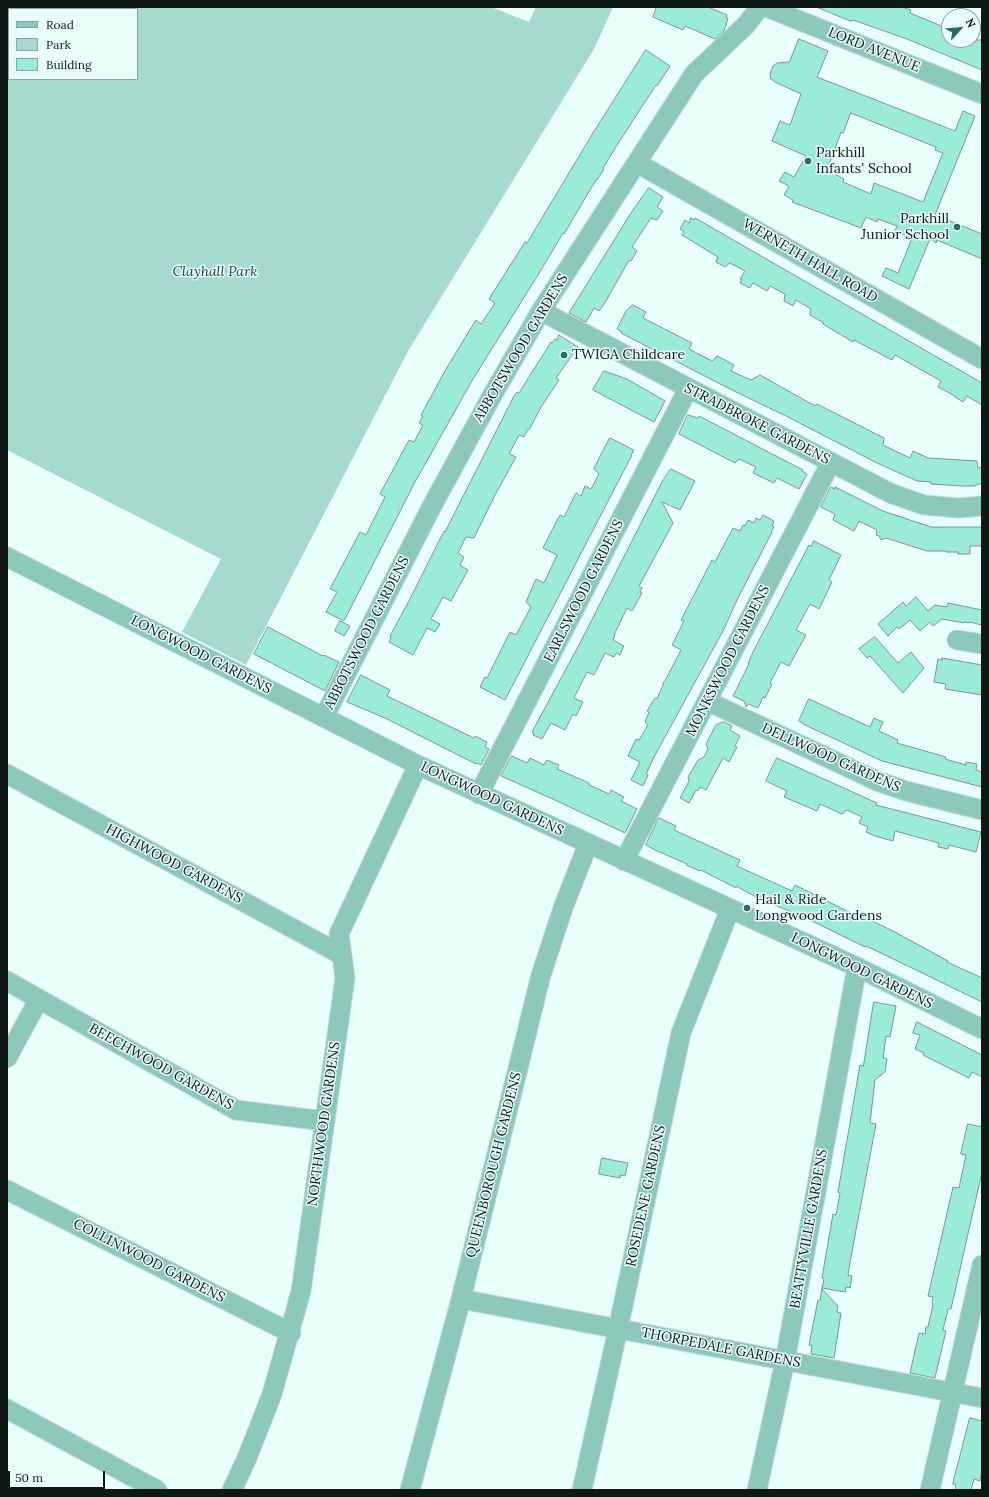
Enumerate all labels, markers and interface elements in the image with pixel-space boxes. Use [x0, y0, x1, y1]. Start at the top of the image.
legend [8, 8, 138, 80]
north arrow [941, 8, 981, 48]
text: N [963, 16, 979, 30]
text: Road [46, 17, 74, 32]
street label: LORD AVENUE [826, 24, 922, 76]
text: Park [46, 37, 71, 52]
text: Building [46, 57, 92, 72]
place label: Parkhill Infants' School [816, 145, 912, 178]
marker: Parkhill Infants' School [803, 156, 813, 166]
place label: Parkhill Junior School [861, 211, 949, 244]
street label: WERNETH HALL ROAD [740, 216, 880, 306]
marker: Parkhill Junior School [952, 222, 962, 232]
park label: Clayhall Park [172, 264, 258, 280]
street label: ABBOTSWOOD GARDENS [470, 271, 572, 425]
place label: TWIGA Childcare [572, 347, 685, 363]
marker: TWIGA Childcare [559, 350, 569, 360]
street label: STRADBROKE GARDENS [681, 380, 833, 468]
street label: EARLSWOOD GARDENS [541, 517, 627, 665]
street label: ABBOTSWOOD GARDENS [321, 554, 413, 712]
street label: MONKSWOOD GARDENS [682, 582, 774, 740]
street label: LONGWOOD GARDENS [128, 612, 274, 698]
street label: DELLWOOD GARDENS [759, 720, 903, 796]
street label: LONGWOOD GARDENS [418, 758, 566, 840]
street label: HIGHWOOD GARDENS [103, 821, 245, 907]
place label: Hail & Ride Longwood Gardens [755, 892, 882, 924]
marker: Hail & Ride Longwood Gardens [742, 903, 752, 913]
street label: LONGWOOD GARDENS [788, 929, 936, 1013]
street label: BEECHWOOD GARDENS [86, 1020, 236, 1114]
street label: NORTHWOOD GARDENS [304, 1041, 344, 1207]
street label: QUEENBOROUGH GARDENS [463, 1070, 525, 1260]
street label: ROSEDENE GARDENS [623, 1124, 669, 1268]
street label: BEATTYVILLE GARDENS [787, 1148, 831, 1310]
street label: COLLINWOOD GARDENS [70, 1215, 228, 1307]
street label: THORPEDALE GARDENS [640, 1324, 802, 1372]
scale bar [10, 1463, 107, 1489]
text: 50 m [15, 1470, 43, 1485]

